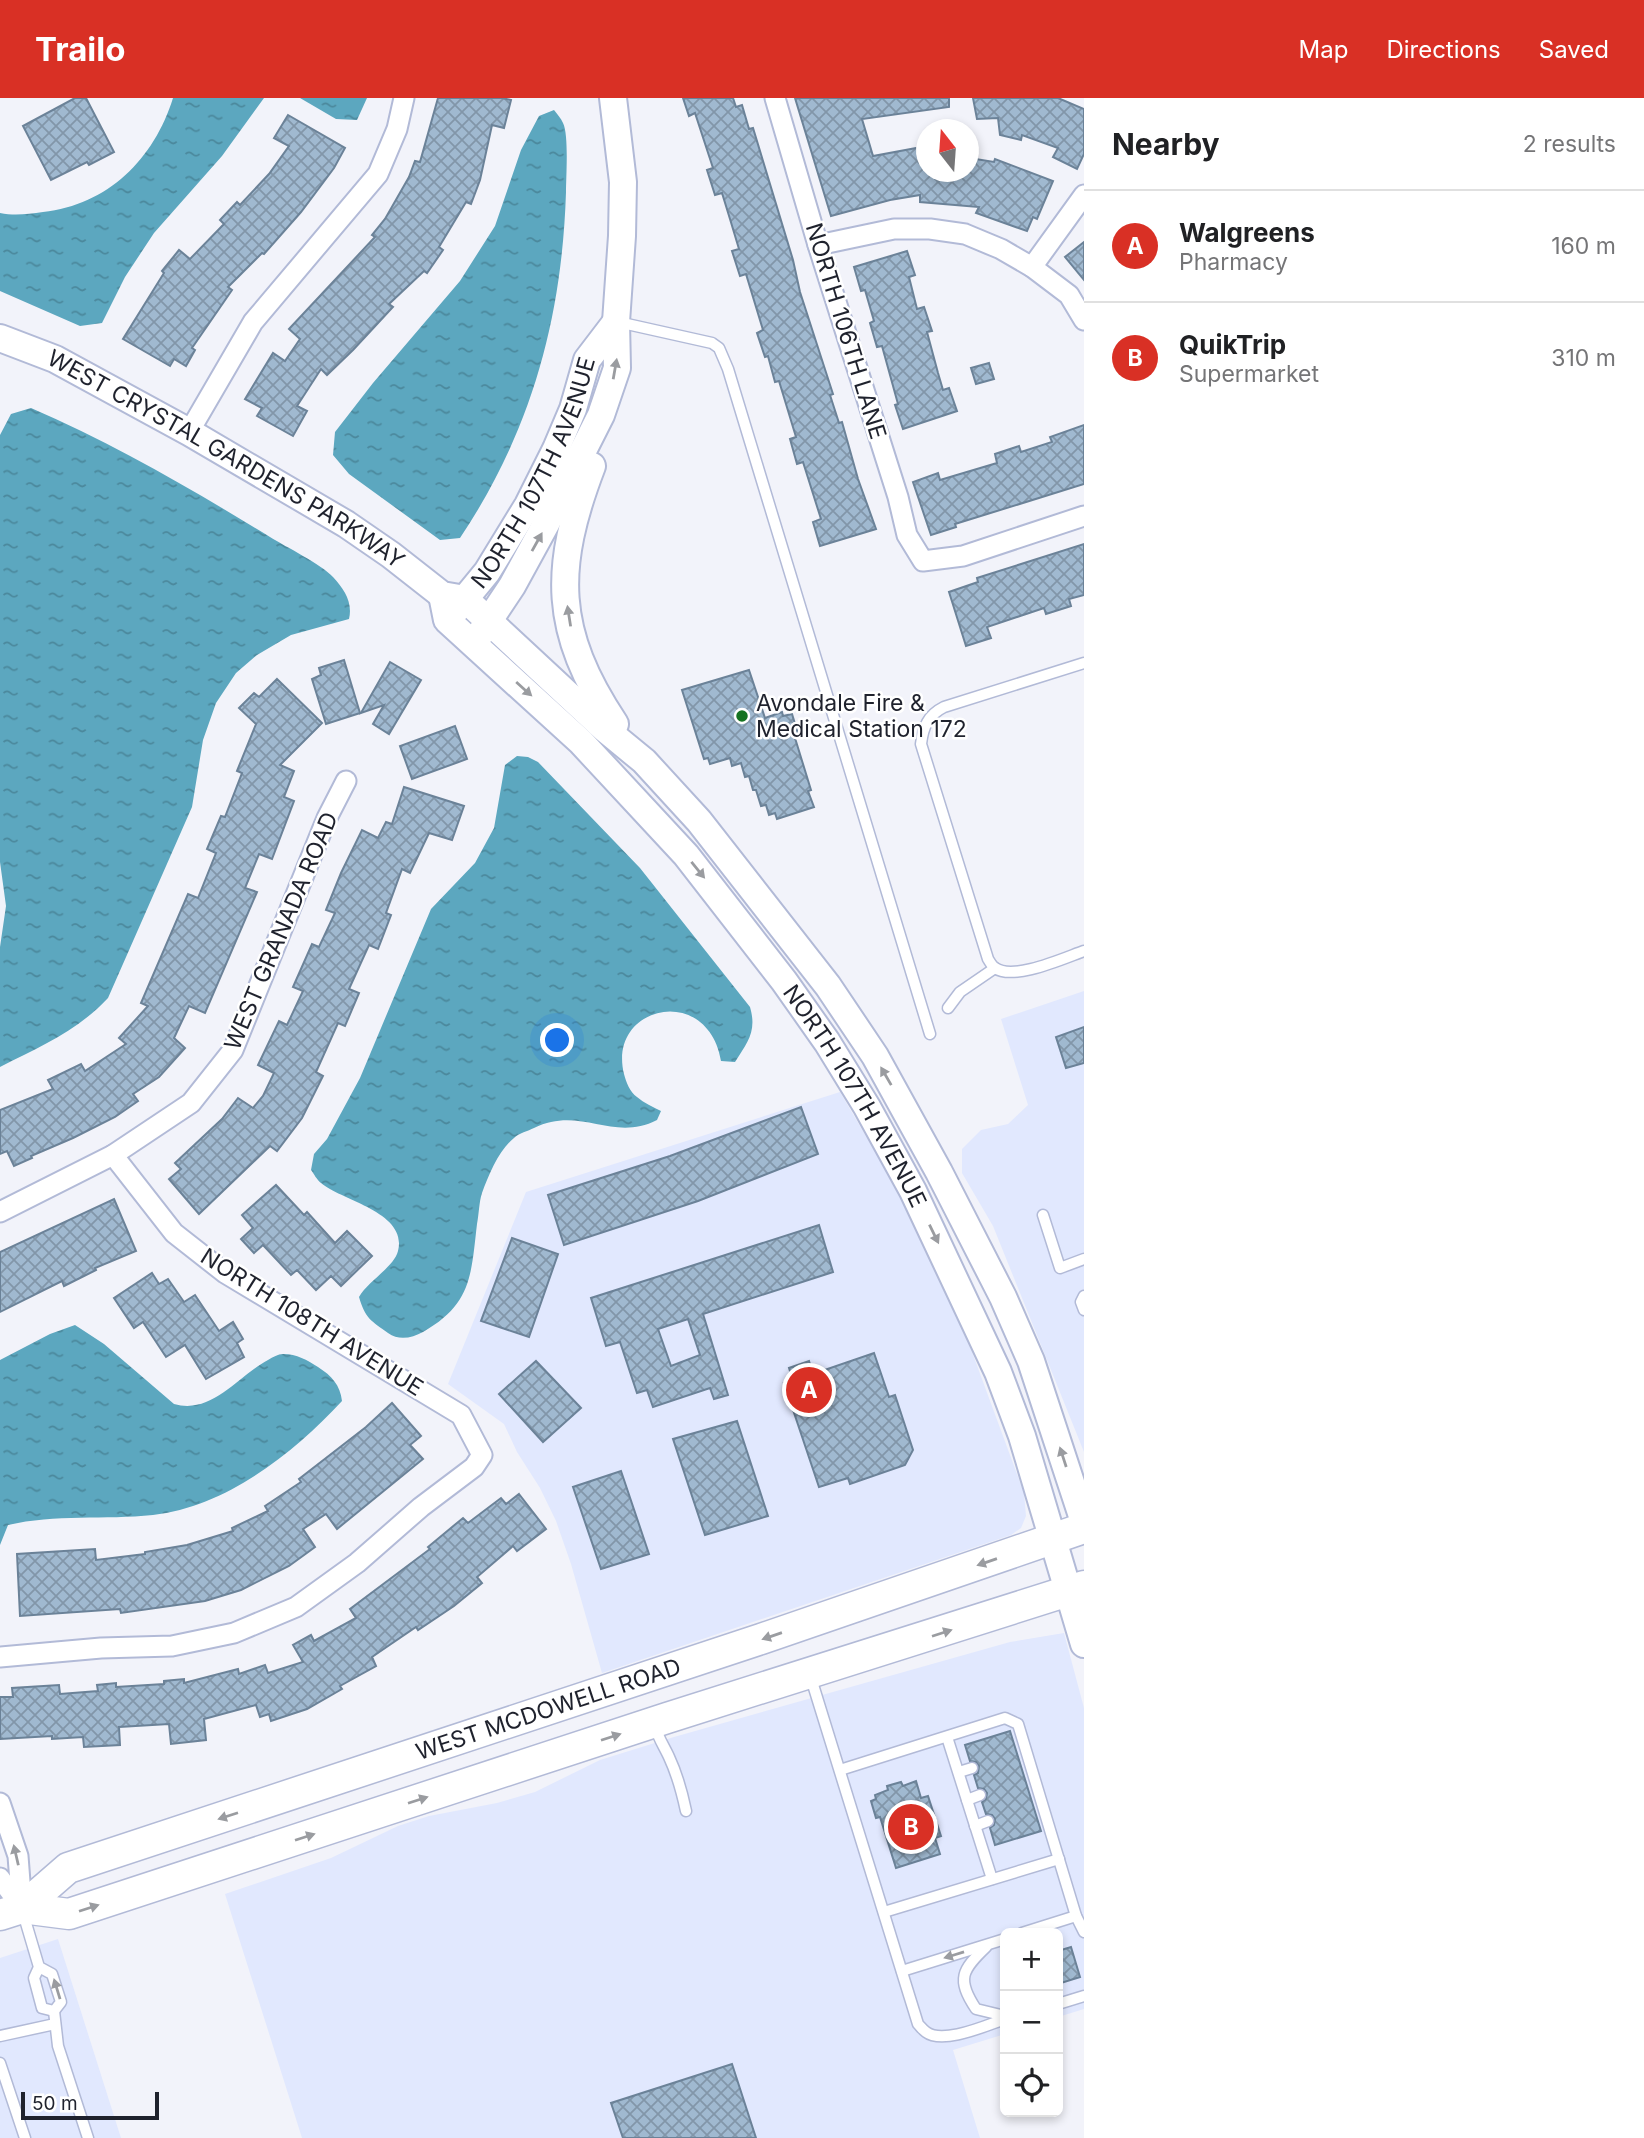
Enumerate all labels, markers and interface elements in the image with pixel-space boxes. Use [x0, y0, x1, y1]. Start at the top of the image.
text: Trailo [35, 29, 125, 69]
text: Map [1299, 35, 1348, 64]
text: Directions [1386, 35, 1501, 64]
text: Saved [1539, 35, 1609, 64]
north arrow [916, 119, 979, 182]
text: Nearby [1112, 126, 1220, 162]
text: 2 results [1523, 130, 1616, 158]
text: Walgreens [1179, 217, 1315, 248]
street label: NORTH 106TH LANE [800, 219, 892, 443]
text: A [1126, 232, 1144, 260]
text: 160 m [1551, 232, 1616, 260]
text: Pharmacy [1179, 248, 1288, 276]
text: QuikTrip [1179, 329, 1286, 360]
street label: WEST CRYSTAL GARDENS PARKWAY [43, 344, 410, 575]
text: B [1127, 344, 1143, 372]
text: 310 m [1551, 344, 1616, 372]
street label: NORTH 107TH AVENUE [465, 354, 601, 594]
one-way arrow [609, 358, 620, 380]
text: Supermarket [1179, 360, 1319, 388]
one-way arrow [531, 532, 543, 551]
one-way arrow [563, 605, 574, 627]
one-way arrow [515, 680, 532, 696]
place label: Avondale Fire & Medical Station 172 [756, 689, 967, 743]
marker: Avondale Fire & Medical Station 172 [734, 708, 750, 724]
street label: WEST GRANADA ROAD [218, 808, 344, 1054]
one-way arrow [690, 861, 705, 879]
street label: NORTH 107TH AVENUE [777, 979, 933, 1212]
your location [540, 1023, 574, 1057]
one-way arrow [880, 1066, 892, 1086]
one-way arrow [928, 1224, 940, 1244]
street label: NORTH 108TH AVENUE [196, 1242, 428, 1402]
pin: A [786, 1364, 832, 1416]
one-way arrow [1057, 1446, 1068, 1467]
one-way arrow [976, 1557, 997, 1568]
one-way arrow [931, 1627, 952, 1637]
one-way arrow [761, 1631, 782, 1642]
street label: WEST MCDOWELL ROAD [412, 1652, 685, 1766]
one-way arrow [601, 1731, 622, 1742]
one-way arrow [408, 1794, 429, 1805]
pin: B [888, 1801, 934, 1853]
one-way arrow [217, 1811, 238, 1821]
one-way arrow [294, 1831, 315, 1842]
one-way arrow [11, 1844, 22, 1866]
one-way arrow [78, 1902, 99, 1913]
map controls [1000, 1928, 1063, 2117]
button: + [1000, 1928, 1063, 1991]
one-way arrow [943, 1950, 964, 1960]
one-way arrow [51, 1979, 61, 2000]
button: − [1000, 1991, 1063, 2054]
button: locate [1000, 2054, 1063, 2117]
scale bar [21, 2089, 159, 2121]
text: 50 m [32, 2092, 78, 2115]

